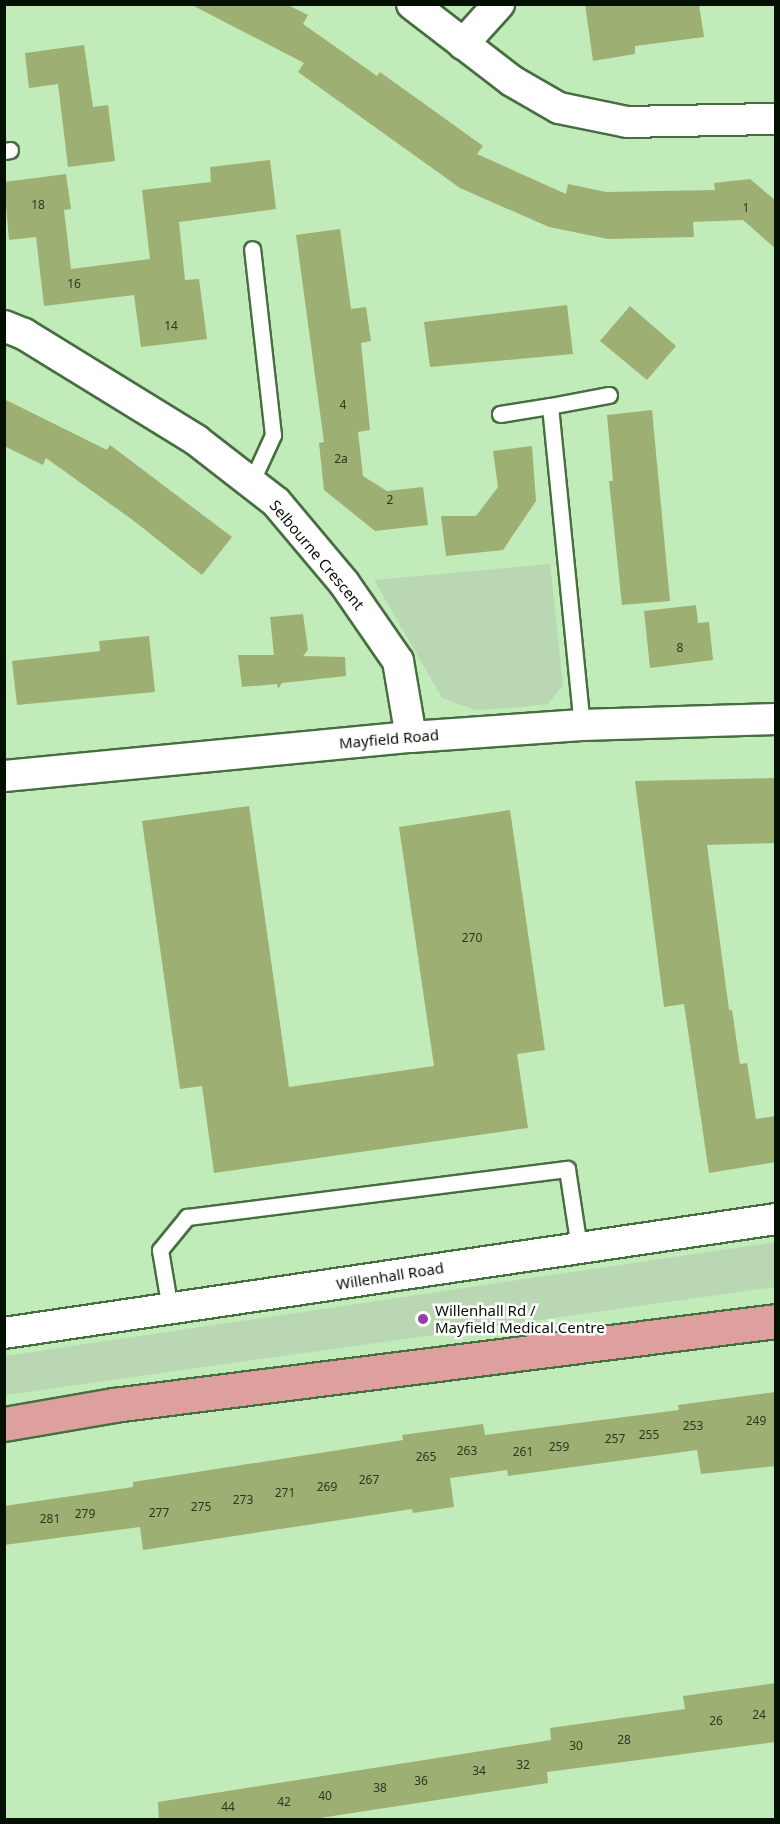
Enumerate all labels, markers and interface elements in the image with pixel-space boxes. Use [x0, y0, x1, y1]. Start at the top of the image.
house number: 18 [31, 198, 45, 212]
house number: 1 [743, 201, 749, 215]
house number: 16 [67, 277, 81, 291]
house number: 14 [164, 319, 178, 333]
house number: 4 [340, 398, 346, 412]
house number: 2a [334, 452, 348, 466]
house number: 2 [387, 493, 393, 507]
street label: Selbourne Crescent [266, 497, 368, 613]
house number: 8 [677, 641, 683, 655]
street label: Mayfield Road [338, 726, 440, 752]
house number: 270 [462, 931, 482, 945]
street label: Willenhall Road [335, 1259, 445, 1293]
place label: Willenhall Rd / Mayfield Medical Centre [435, 1301, 605, 1336]
marker: Willenhall Rd / Mayfield Medical Centre [416, 1312, 430, 1326]
house number: 249 [746, 1414, 766, 1428]
house number: 253 [683, 1419, 703, 1433]
house number: 255 [639, 1428, 659, 1442]
house number: 257 [605, 1432, 625, 1446]
house number: 259 [549, 1440, 569, 1454]
house number: 263 [457, 1444, 477, 1458]
house number: 261 [513, 1445, 533, 1459]
house number: 265 [416, 1450, 436, 1464]
house number: 267 [359, 1473, 379, 1487]
house number: 269 [317, 1480, 337, 1494]
house number: 271 [275, 1486, 295, 1500]
house number: 273 [233, 1493, 253, 1507]
house number: 275 [191, 1500, 211, 1514]
house number: 277 [149, 1506, 169, 1520]
house number: 279 [75, 1507, 95, 1521]
house number: 281 [40, 1512, 60, 1526]
house number: 24 [752, 1708, 766, 1722]
house number: 26 [709, 1714, 723, 1728]
house number: 28 [617, 1733, 631, 1747]
house number: 30 [569, 1739, 583, 1753]
house number: 32 [516, 1758, 530, 1772]
house number: 34 [472, 1764, 486, 1778]
house number: 36 [414, 1774, 428, 1788]
house number: 38 [373, 1781, 387, 1795]
house number: 40 [318, 1789, 332, 1803]
house number: 42 [277, 1795, 291, 1809]
house number: 44 [221, 1800, 235, 1814]

